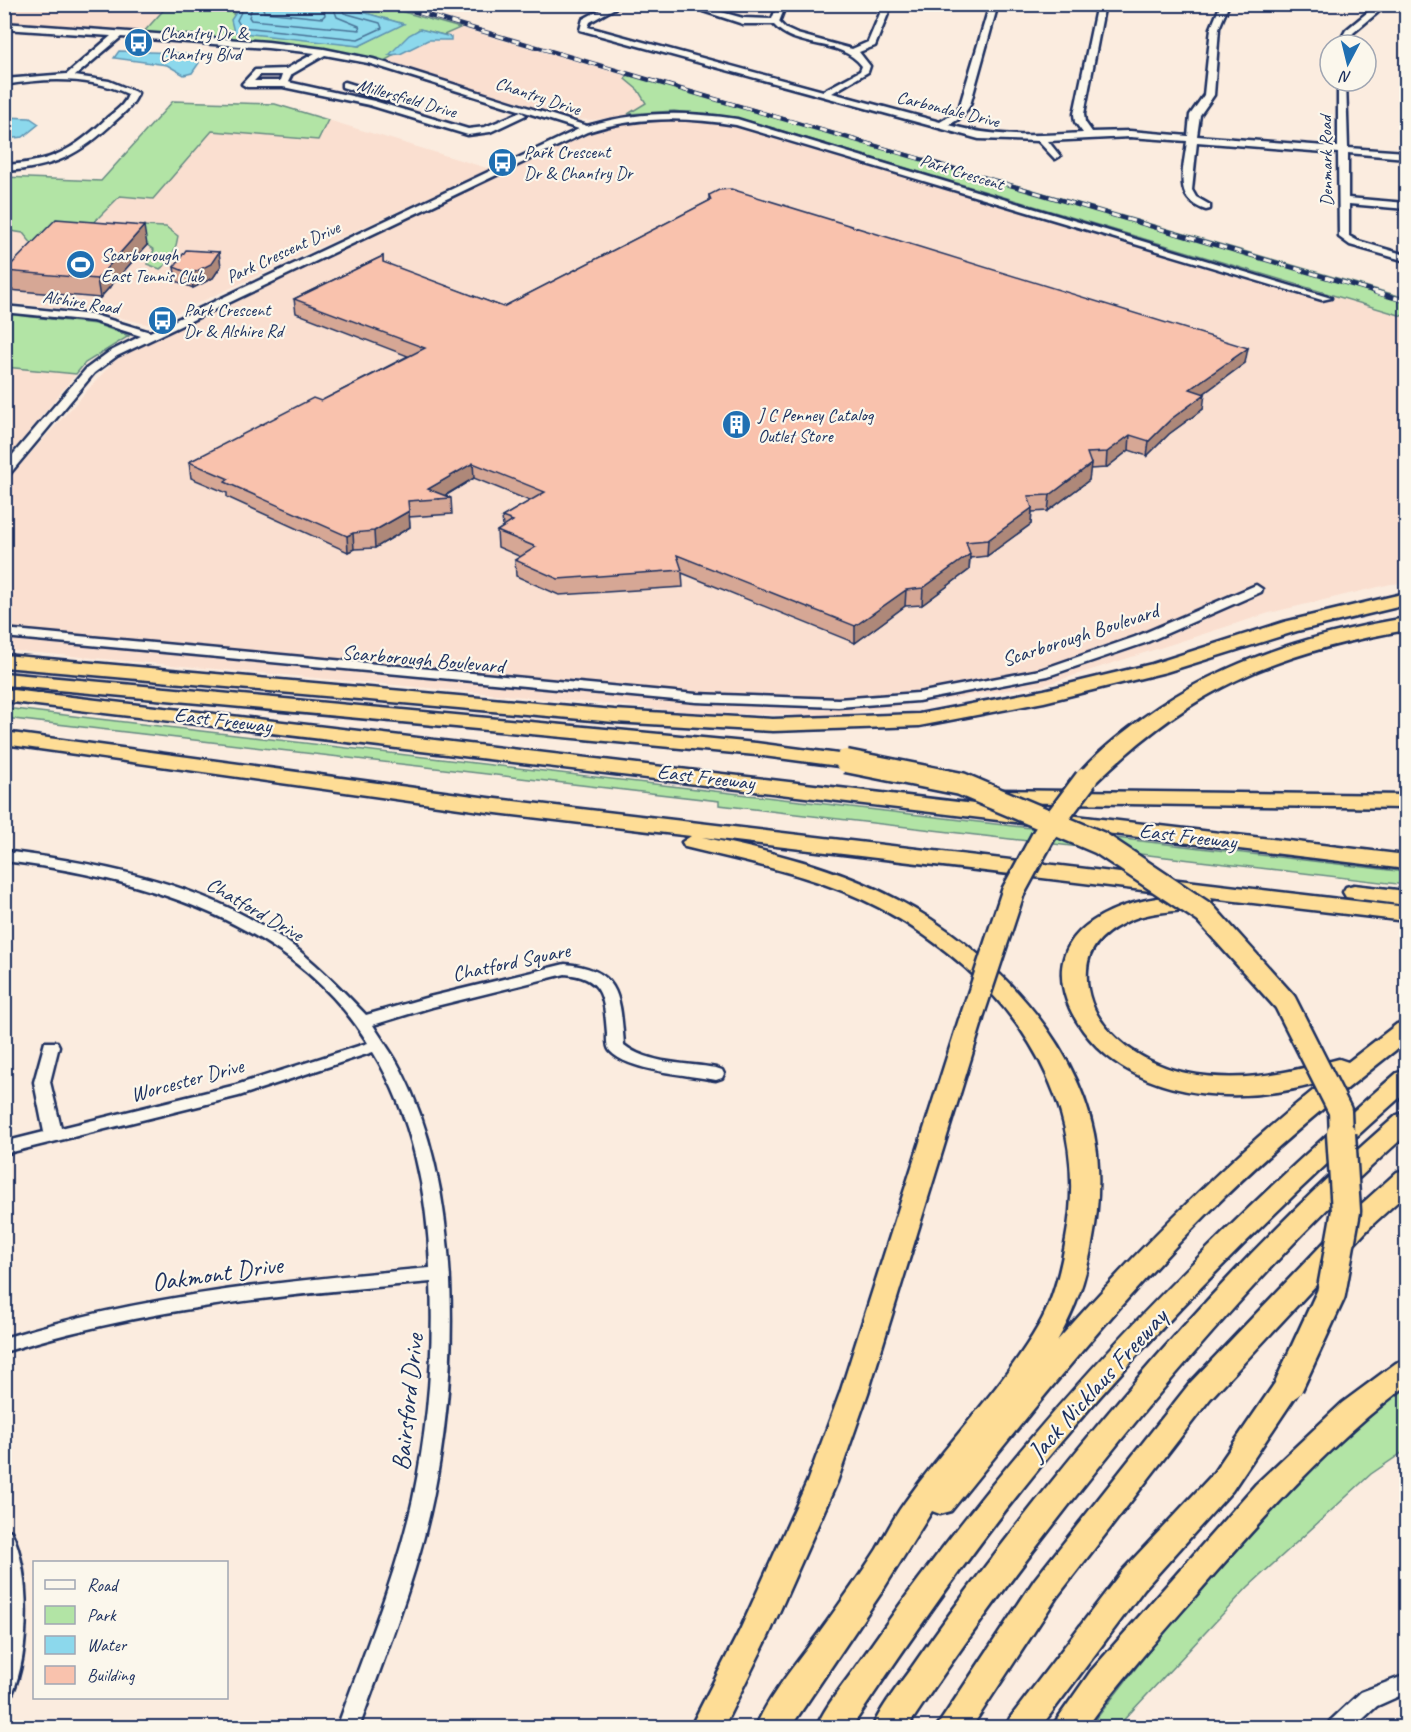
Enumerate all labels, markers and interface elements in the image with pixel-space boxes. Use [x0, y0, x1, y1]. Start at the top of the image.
place label: Chantry Dr & Chantry Blvd [160, 22, 249, 65]
bus stop icon: Chantry Dr & Chantry Blvd [123, 27, 155, 59]
north arrow [1318, 33, 1378, 93]
text: N [1337, 66, 1352, 87]
street label: Chantry Drive [493, 72, 584, 120]
street label: Millersfield Drive [355, 73, 460, 123]
street label: Carbondale Drive [894, 86, 1003, 133]
street label: Denmark Road [1314, 112, 1338, 207]
place label: Park Crescent Dr & Chantry Dr [524, 141, 634, 184]
bus stop icon: Park Crescent Dr & Chantry Dr [487, 146, 519, 178]
street label: Park Crescent [918, 149, 1008, 196]
street label: Park Crescent Drive [223, 216, 344, 288]
place label: Scarborough East Tennis Club [101, 244, 205, 287]
sports icon: Scarborough East Tennis Club [64, 249, 96, 281]
street label: Alshire Road [41, 285, 124, 319]
place label: Park Crescent Dr & Alshire Rd [184, 299, 286, 342]
bus stop icon: Park Crescent Dr & Alshire Rd [147, 304, 179, 336]
place label: J C Penney Catalog Outlet Store [757, 404, 875, 447]
building icon: J C Penney Catalog Outlet Store [721, 409, 753, 441]
street label: Scarborough Boulevard [998, 596, 1165, 673]
street label: Scarborough Boulevard [341, 639, 509, 679]
street label: East Freeway [173, 701, 275, 739]
street label: East Freeway [656, 758, 758, 796]
street label: East Freeway [1138, 817, 1240, 855]
street label: Chatford Drive [202, 871, 310, 948]
street label: Chatford Square [450, 937, 573, 987]
street label: Worcester Drive [128, 1052, 247, 1108]
street label: Oakmont Drive [150, 1248, 287, 1299]
street label: Jack Nicklaus Freeway [1019, 1300, 1176, 1469]
street label: Bairsford Drive [384, 1331, 431, 1472]
legend [33, 1561, 228, 1699]
text: Road [87, 1574, 120, 1596]
text: Park [87, 1604, 117, 1626]
text: Water [87, 1634, 128, 1656]
text: Building [87, 1664, 136, 1686]

